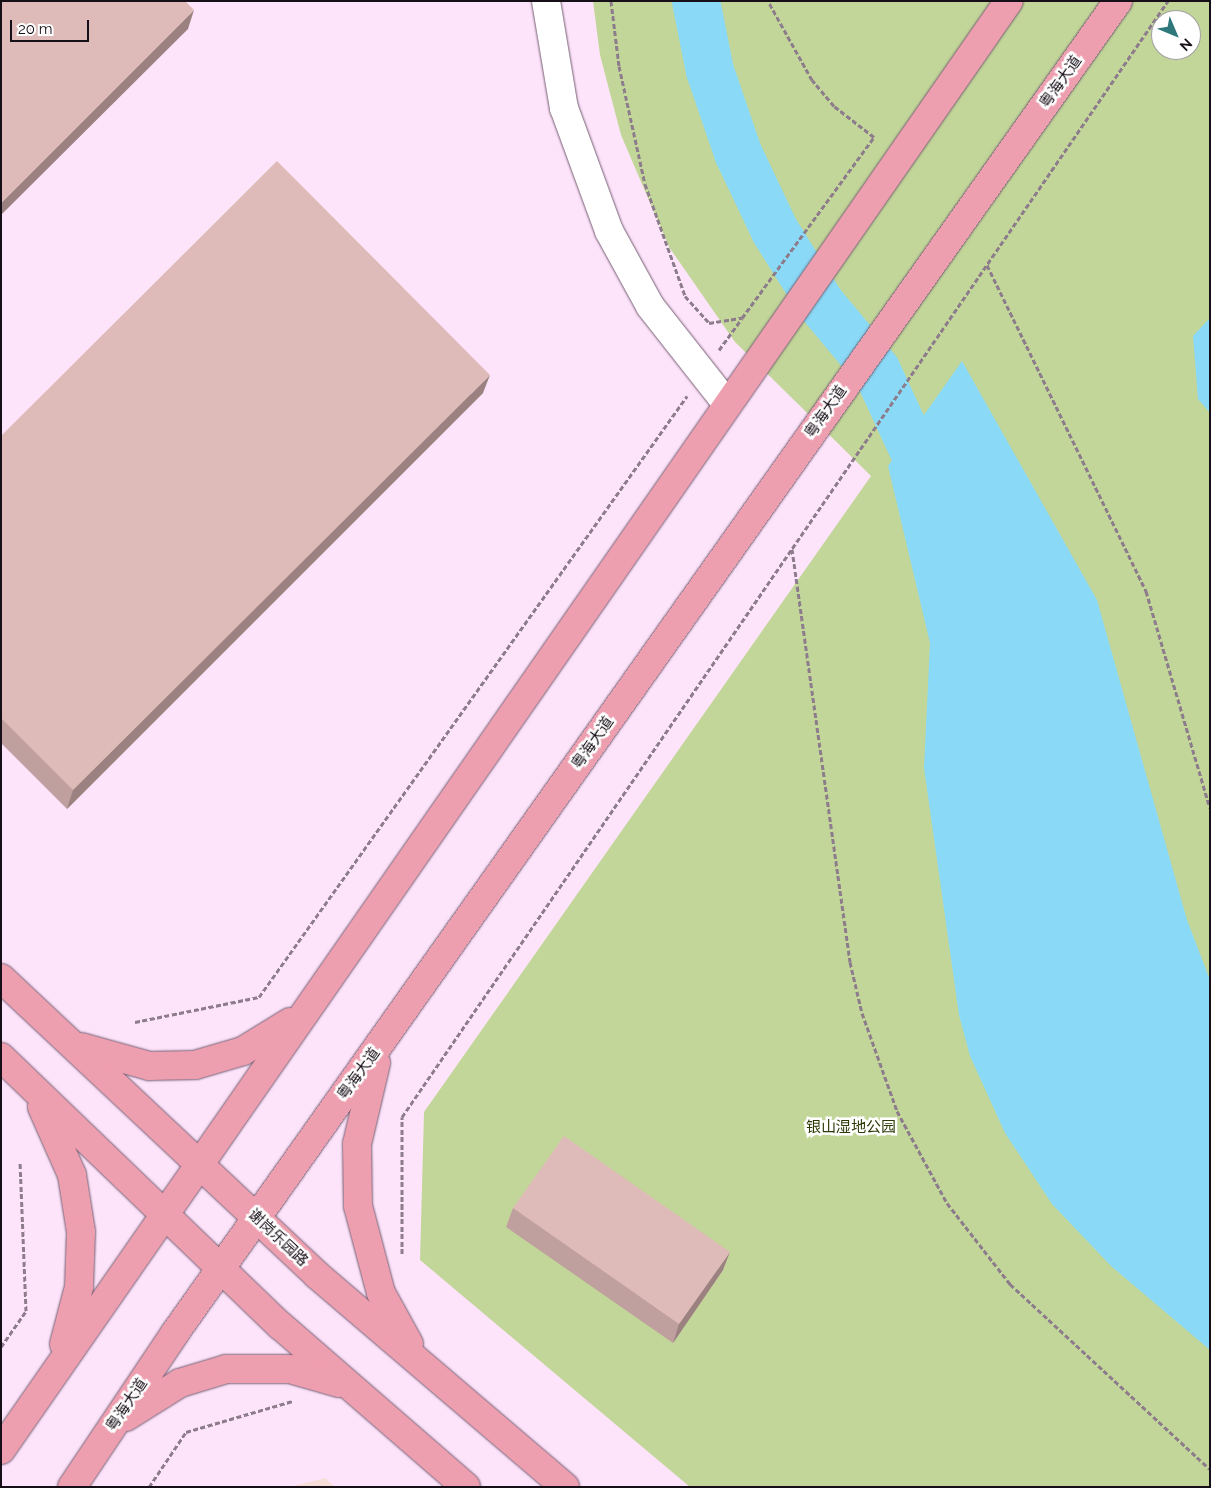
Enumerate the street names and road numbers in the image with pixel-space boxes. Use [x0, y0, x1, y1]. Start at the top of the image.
street label: 粤海大道 [1036, 52, 1086, 112]
street label: 粤海大道 [801, 382, 851, 442]
street label: 粤海大道 [568, 713, 618, 773]
street label: 粤海大道 [334, 1044, 384, 1104]
street label: 谢岗乐园路 [244, 1206, 312, 1270]
street label: 粤海大道 [103, 1375, 151, 1435]

